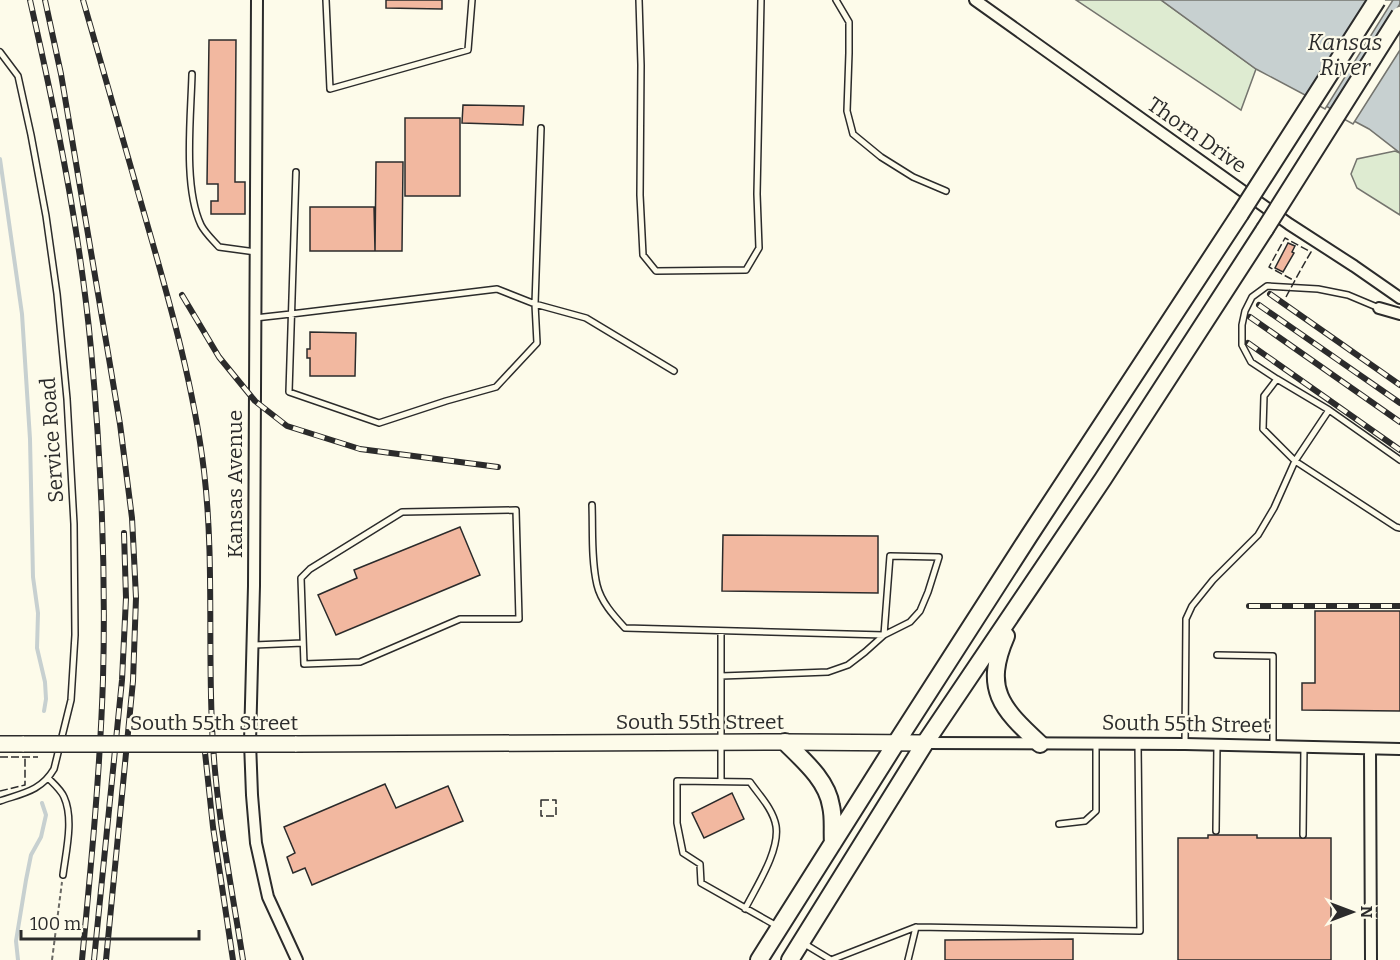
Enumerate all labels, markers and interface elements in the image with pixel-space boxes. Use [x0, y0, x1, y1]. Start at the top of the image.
water label: Kansas River [1308, 29, 1382, 81]
street label: Thorn Drive [1142, 91, 1252, 179]
street label: Service Road [35, 376, 69, 504]
street label: Kansas Avenue [222, 410, 248, 558]
street label: South 55th Street [616, 709, 785, 735]
street label: South 55th Street [130, 710, 299, 736]
street label: South 55th Street [1102, 710, 1271, 738]
north arrow [1322, 882, 1382, 942]
scale bar [21, 903, 200, 941]
text: N [1357, 906, 1376, 918]
text: 100 m [30, 913, 81, 935]

